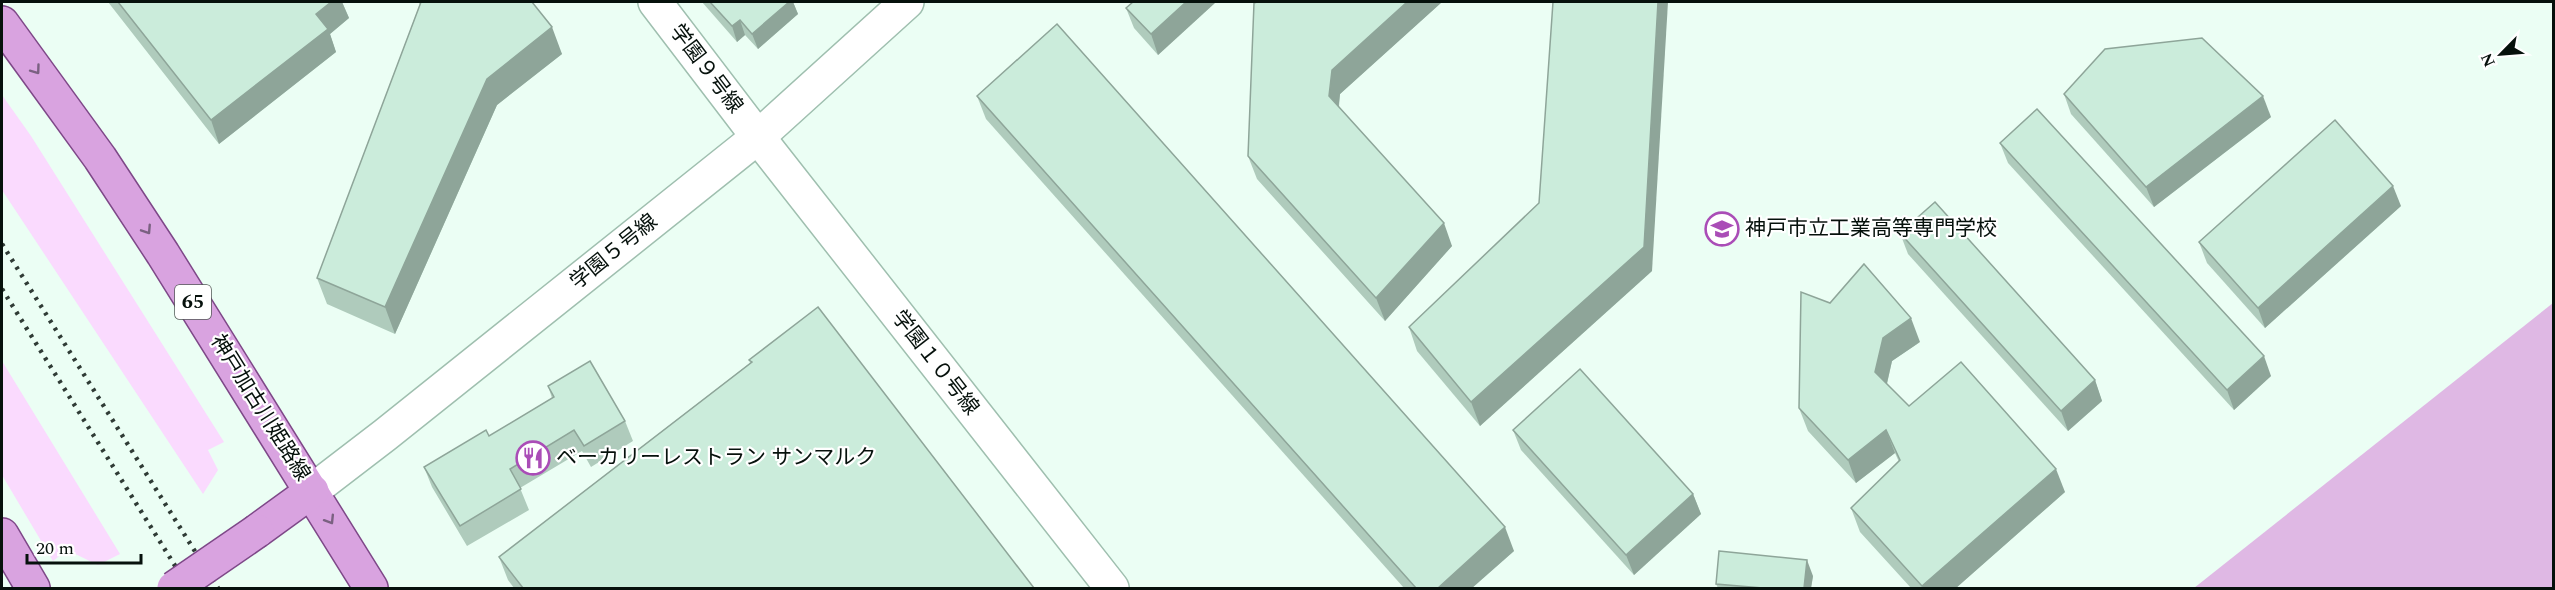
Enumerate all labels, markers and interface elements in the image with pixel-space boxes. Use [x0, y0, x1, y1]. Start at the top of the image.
street label: 学園９号線 [662, 17, 750, 121]
north arrow [2471, 24, 2531, 84]
text: N [2475, 49, 2502, 71]
one-way arrow [29, 64, 40, 75]
street label: 学園５号線 [563, 207, 665, 297]
school or university icon: 神戸市立工業高等専門学校 [1704, 211, 1740, 247]
place label: 神戸市立工業高等専門学校 [1745, 213, 1997, 245]
one-way arrow [140, 224, 151, 235]
road number: 65 [175, 285, 211, 319]
street label: 学園１０号線 [884, 304, 986, 422]
street label: 神戸加古川姫路線 [202, 328, 318, 488]
restaurant icon: ベーカリーレストラン サンマルク [515, 440, 551, 476]
place label: ベーカリーレストラン サンマルク [556, 442, 876, 474]
one-way arrow [322, 514, 334, 524]
scale bar [27, 527, 141, 565]
text: 20 m [36, 535, 74, 562]

